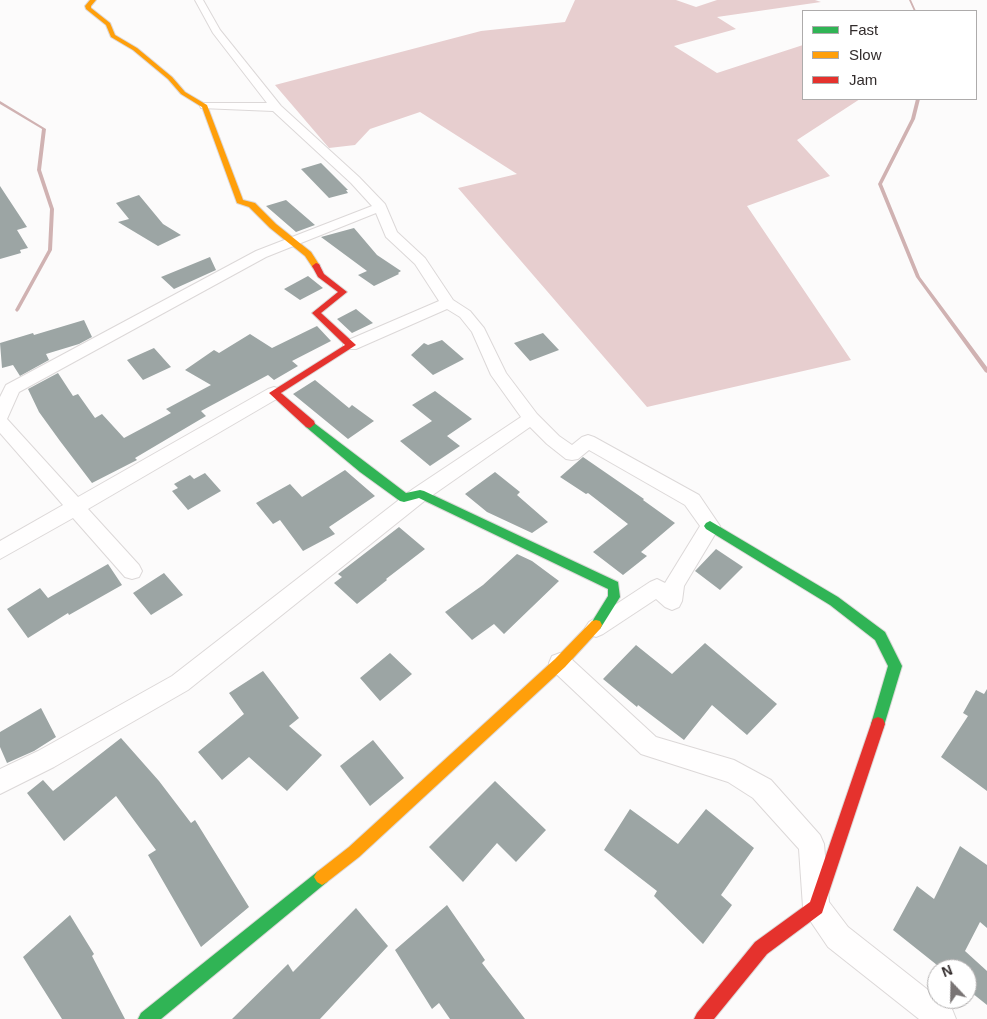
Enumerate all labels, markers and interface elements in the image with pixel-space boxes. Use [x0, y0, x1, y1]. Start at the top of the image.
legend [802, 10, 977, 100]
text: Fast [849, 21, 878, 38]
text: Slow [849, 46, 882, 63]
text: Jam [849, 71, 877, 88]
north arrow [927, 959, 977, 1009]
text: N [939, 962, 955, 980]

